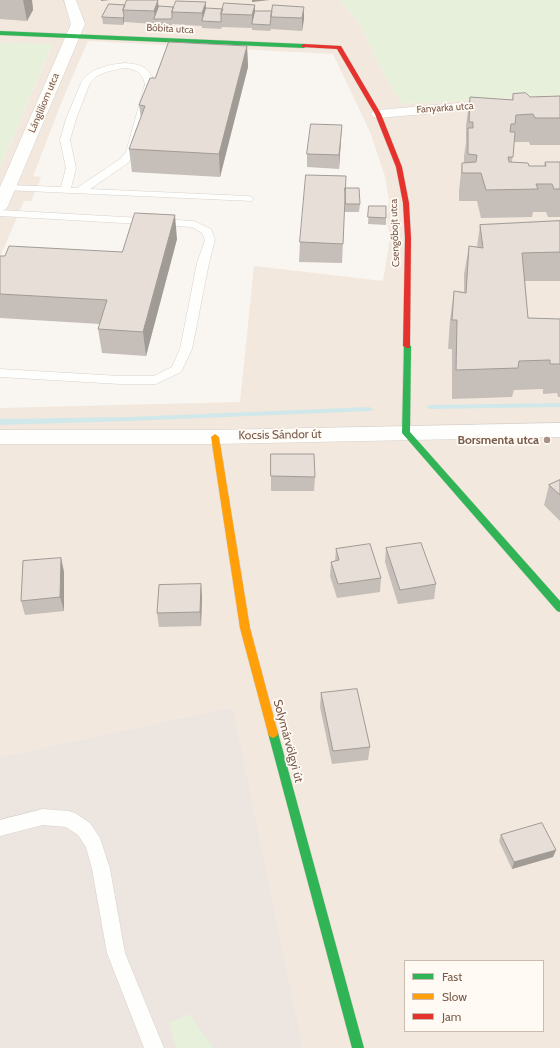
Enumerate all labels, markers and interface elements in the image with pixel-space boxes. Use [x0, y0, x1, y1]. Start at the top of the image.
street label: Bóbita utca [146, 22, 194, 36]
street label: Lángliliom utca [26, 71, 62, 135]
street label: Fanyarka utca [416, 100, 474, 116]
street label: Csengőbojt utca [388, 199, 402, 267]
street label: Kocsis Sándor út [238, 427, 322, 443]
place label: Borsmenta utca [457, 433, 539, 447]
marker: Borsmenta utca [542, 435, 552, 445]
street label: Solymárvölgyi út [270, 698, 306, 784]
legend [404, 960, 544, 1032]
text: Fast [442, 969, 462, 984]
text: Slow [442, 989, 467, 1004]
text: Jam [442, 1009, 461, 1024]

